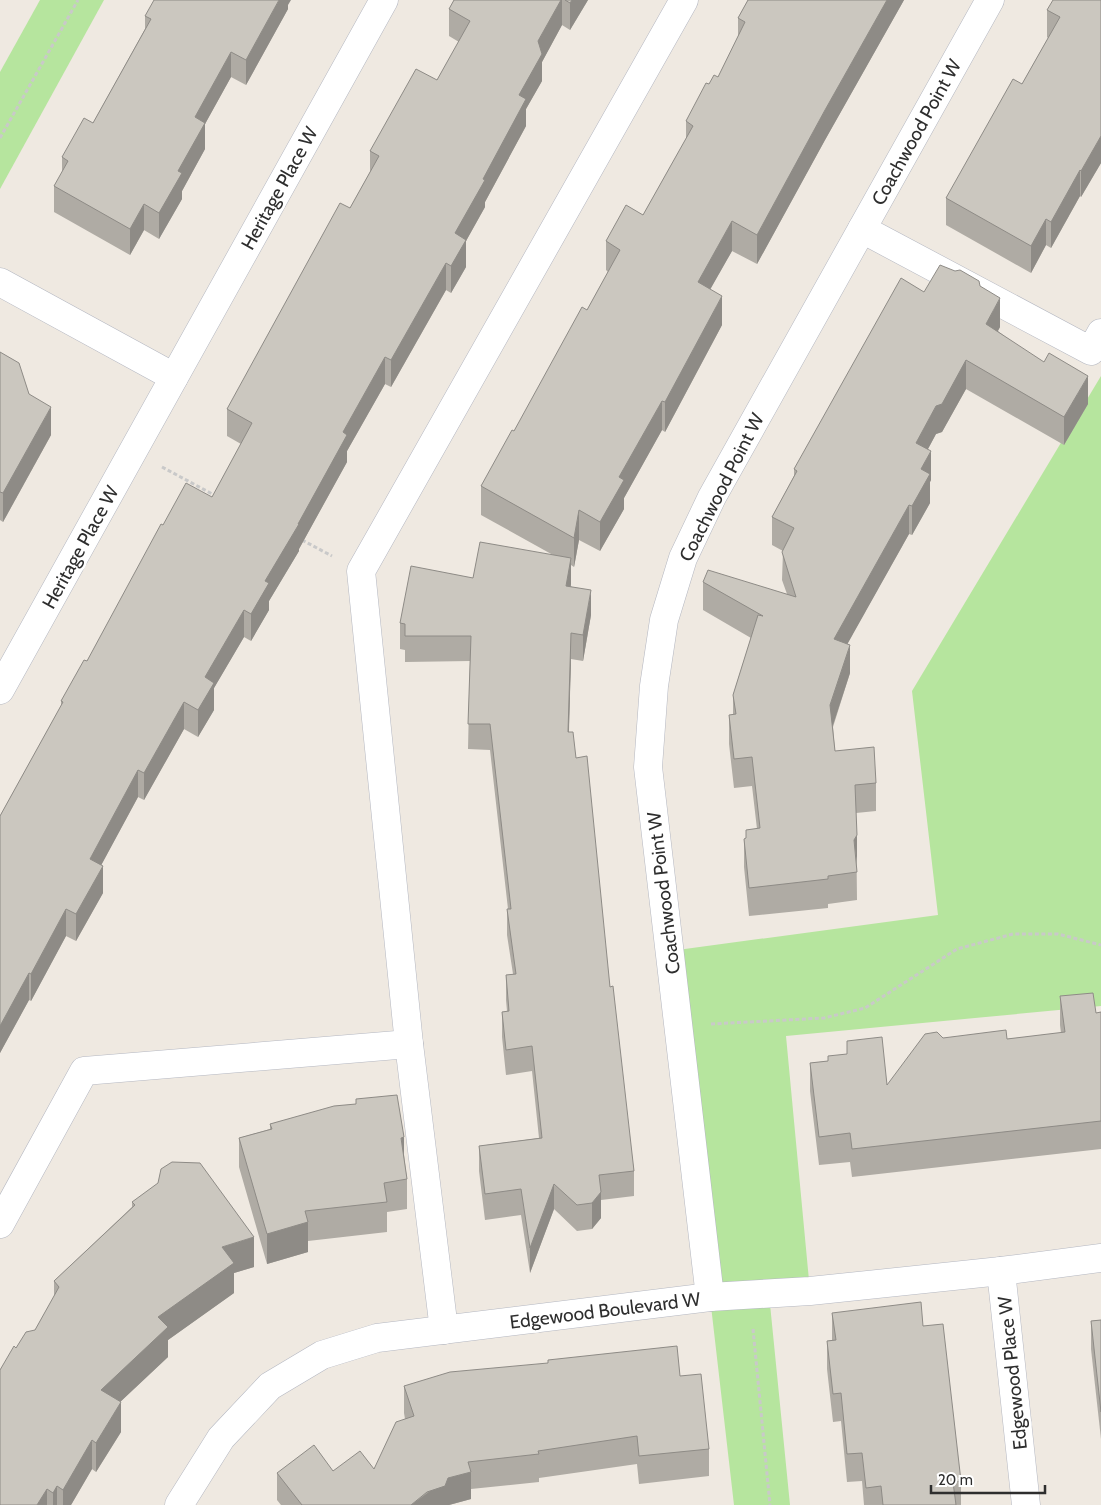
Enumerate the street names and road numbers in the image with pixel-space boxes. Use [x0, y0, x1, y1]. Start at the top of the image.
street label: Coachwood Point W [867, 55, 966, 209]
street label: Heritage Place W [236, 123, 323, 254]
street label: Coachwood Point W [674, 409, 769, 565]
street label: Heritage Place W [37, 482, 124, 613]
street label: Coachwood Point W [642, 810, 685, 975]
street label: Edgewood Boulevard W [508, 1287, 702, 1334]
street label: Edgewood Place W [993, 1295, 1032, 1451]

